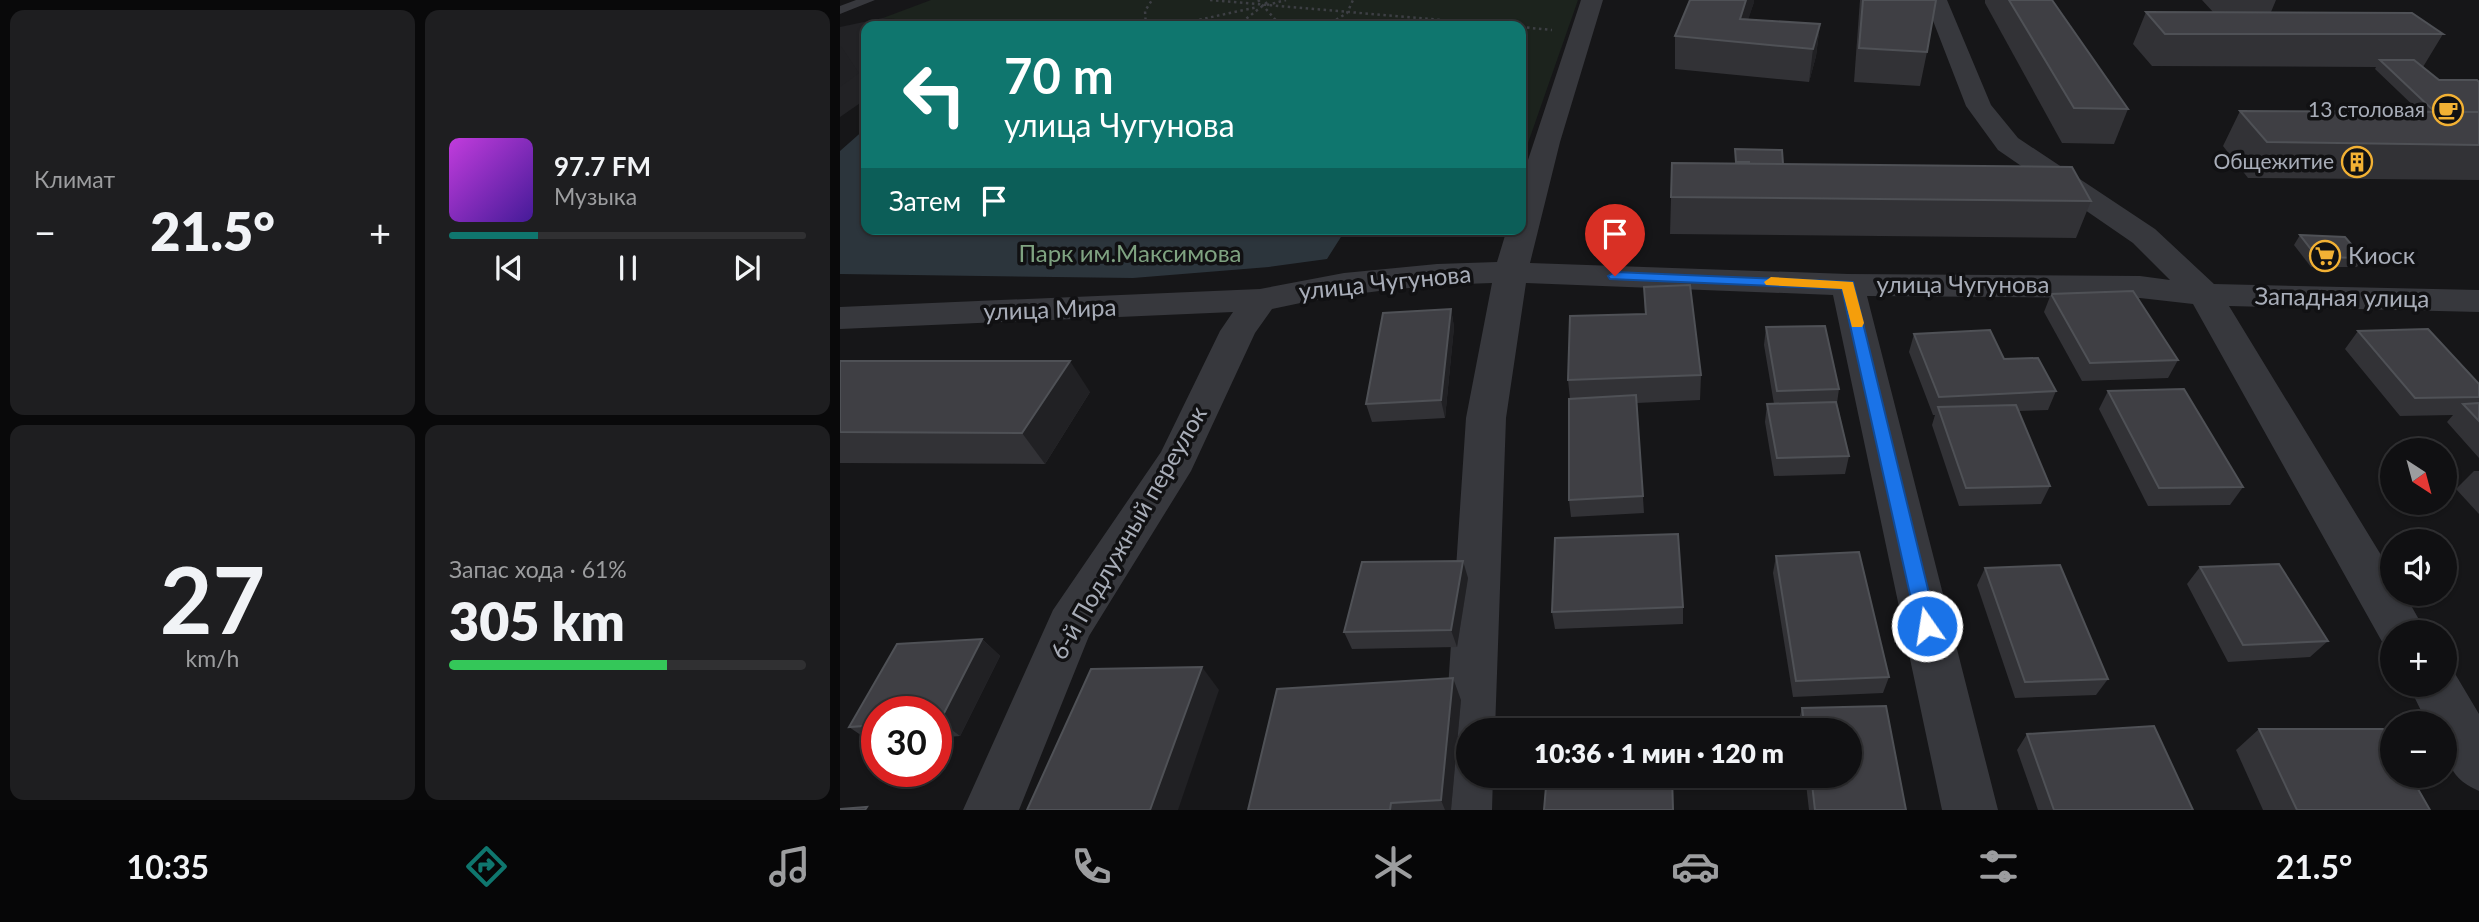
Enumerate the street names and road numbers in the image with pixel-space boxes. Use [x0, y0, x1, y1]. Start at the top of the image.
street label: улица Чугунова [1297, 258, 1472, 305]
street label: улица Чугунова [1877, 269, 2049, 298]
street label: Западная улица [2254, 280, 2430, 313]
street label: улица Мира [983, 292, 1117, 325]
street label: 6-й Подлужный переулок [1043, 400, 1212, 664]

